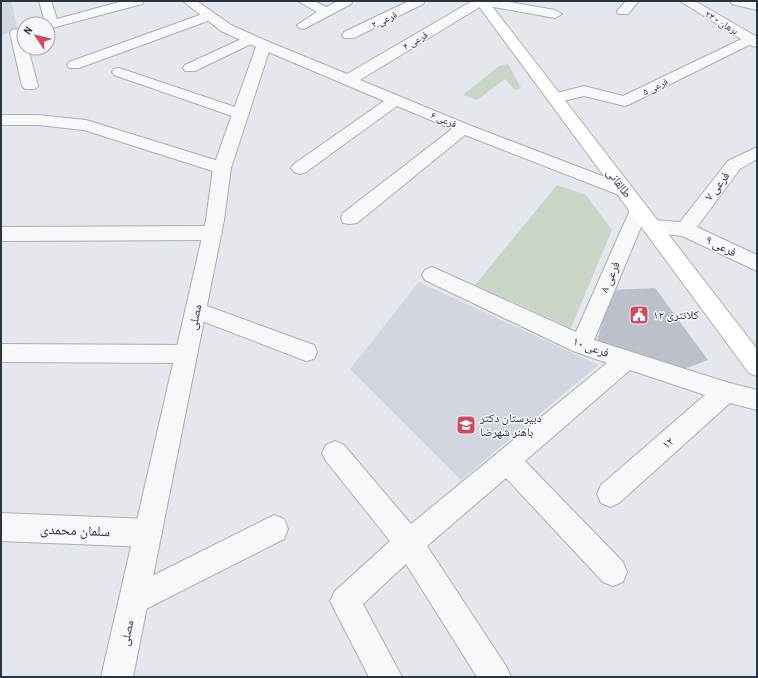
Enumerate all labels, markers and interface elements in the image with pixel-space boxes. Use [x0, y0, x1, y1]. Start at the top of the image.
street label: ۲۴ - برهان [703, 7, 741, 38]
street label: فرعی ۲ [369, 8, 399, 31]
north arrow [16, 16, 56, 56]
text: N [20, 24, 35, 37]
street label: فرعی ۴ [400, 28, 430, 53]
street label: فرعی ۵ [640, 75, 670, 98]
street label: فرعی ۶ [429, 108, 459, 131]
street label: طالقانی [603, 165, 635, 201]
street label: فرعی ۷ [701, 168, 733, 204]
street label: فرعی ۹ [703, 232, 739, 260]
street label: فرعی ۸ [596, 259, 624, 295]
street label: مصلی [184, 303, 206, 331]
public building icon: کلانتری ۱۲ [628, 304, 650, 326]
place label: کلانتری ۱۲ [653, 307, 699, 323]
street label: فرعی ۱۰ [571, 333, 611, 361]
place label: دبیرستان دکتر باهنر شهرضا [479, 410, 542, 440]
school or university icon: دبیرستان دکتر باهنر شهرضا [455, 414, 477, 436]
street label: ۱۲ [659, 433, 677, 453]
street label: سلمان محمدی [40, 520, 110, 540]
street label: مصلی [116, 619, 138, 647]

